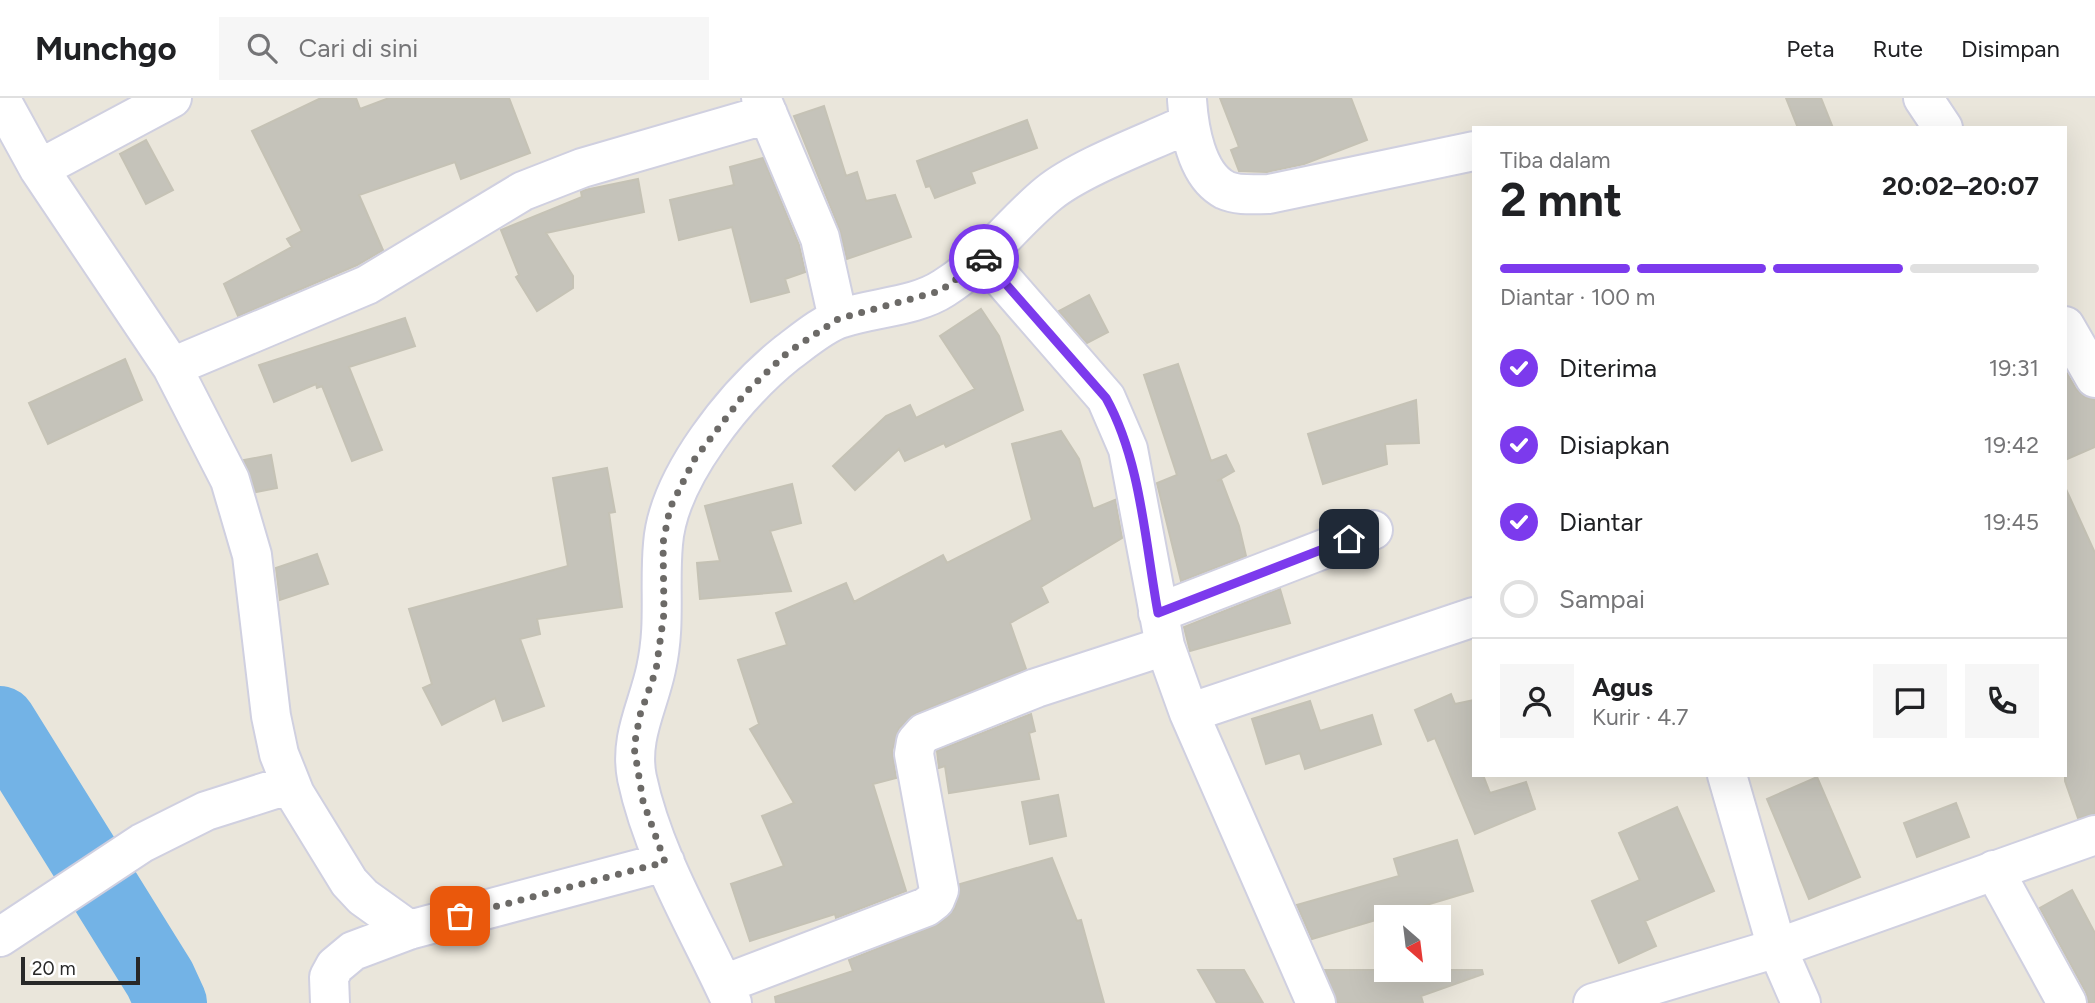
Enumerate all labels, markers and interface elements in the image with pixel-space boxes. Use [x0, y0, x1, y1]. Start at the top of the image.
search box [219, 17, 709, 80]
text: Munchgo [35, 29, 177, 68]
icon: search [243, 29, 281, 67]
text: Cari di sini [299, 32, 418, 64]
text: Peta [1786, 34, 1834, 63]
text: Rute [1872, 34, 1923, 63]
text: Disimpan [1961, 34, 2060, 63]
text: Tiba dalam [1500, 146, 1611, 174]
text: 20:02–20:07 [1882, 170, 2039, 202]
text: 2 mnt [1500, 172, 1622, 228]
courier [949, 224, 1019, 294]
icon: car [965, 240, 1003, 278]
text: Diantar · 100 m [1500, 283, 1655, 311]
icon: check [1500, 349, 1538, 387]
text: Diterima [1559, 352, 1657, 384]
text: 19:31 [1989, 354, 2039, 382]
icon: check [1500, 426, 1538, 464]
text: Disiapkan [1559, 429, 1670, 461]
text: 19:42 [1984, 431, 2039, 459]
icon: check [1500, 503, 1538, 541]
text: Diantar [1559, 506, 1643, 538]
text: 19:45 [1983, 508, 2039, 536]
pin [1319, 509, 1379, 569]
icon: home [1330, 520, 1368, 558]
text: Sampai [1559, 583, 1645, 615]
button: person [1500, 664, 1574, 738]
button: chat [1873, 664, 1947, 738]
button: phone [1965, 664, 2039, 738]
text: Agus [1592, 671, 1653, 703]
text: Kurir · 4.7 [1592, 703, 1688, 731]
pin [430, 886, 490, 946]
icon: bag [441, 897, 479, 935]
north arrow [1374, 905, 1451, 982]
map controls [1374, 905, 1451, 982]
scale bar [21, 954, 140, 986]
text: 20 m [32, 957, 76, 980]

